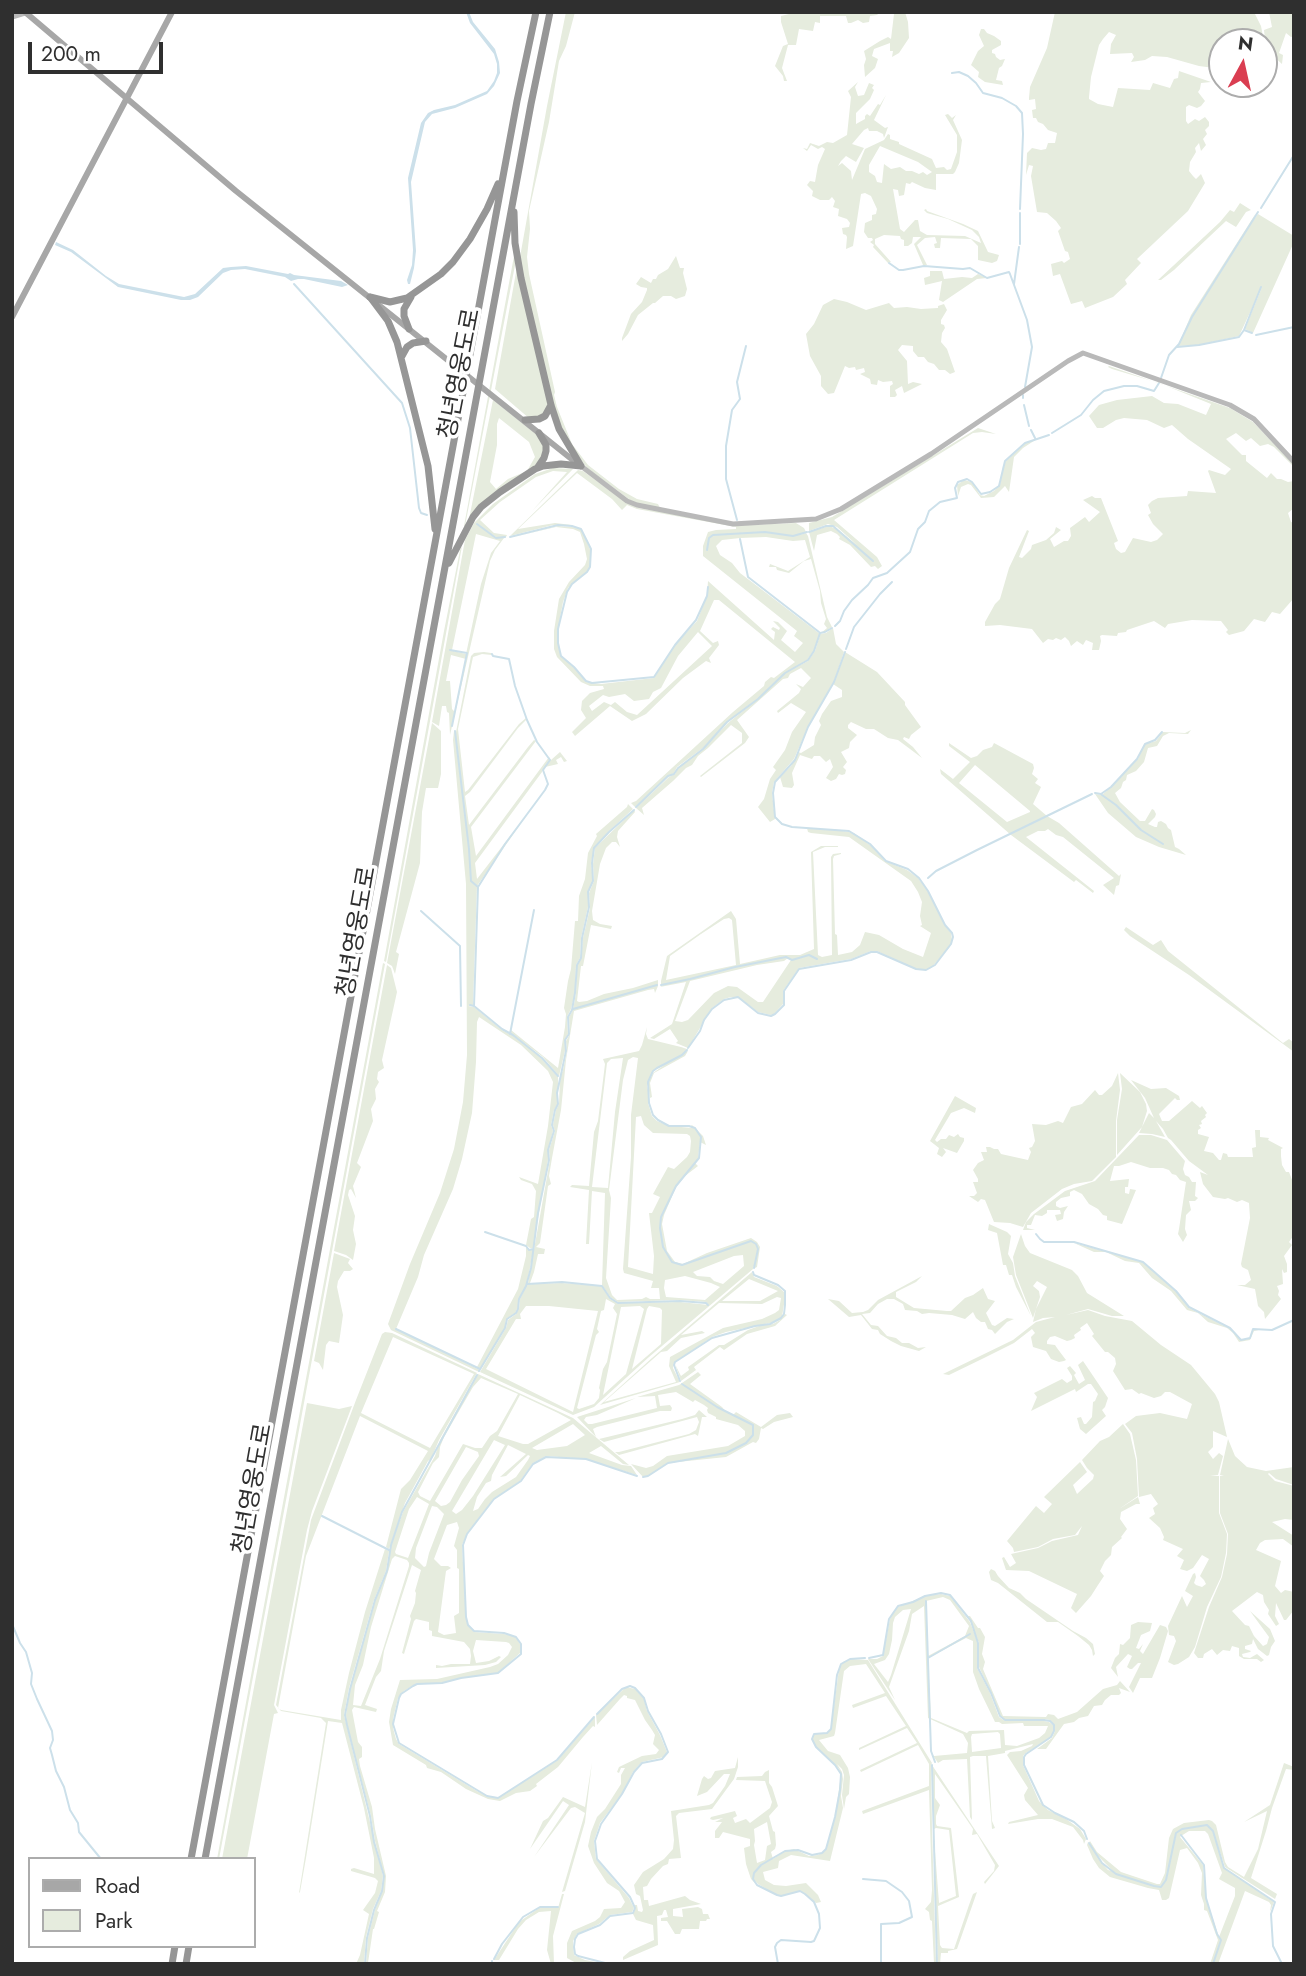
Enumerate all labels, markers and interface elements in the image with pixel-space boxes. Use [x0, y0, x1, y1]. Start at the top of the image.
scale bar [32, 28, 166, 72]
north arrow [1208, 28, 1278, 98]
text: N [1236, 29, 1255, 58]
text: 200 m [41, 39, 101, 69]
street label: 청년영웅도로 [434, 306, 488, 442]
street label: 청년영웅도로 [332, 864, 384, 1000]
street label: 청년영웅도로 [228, 1421, 280, 1557]
legend [28, 1857, 256, 1948]
text: Road [95, 1871, 140, 1901]
text: Park [95, 1906, 132, 1936]

